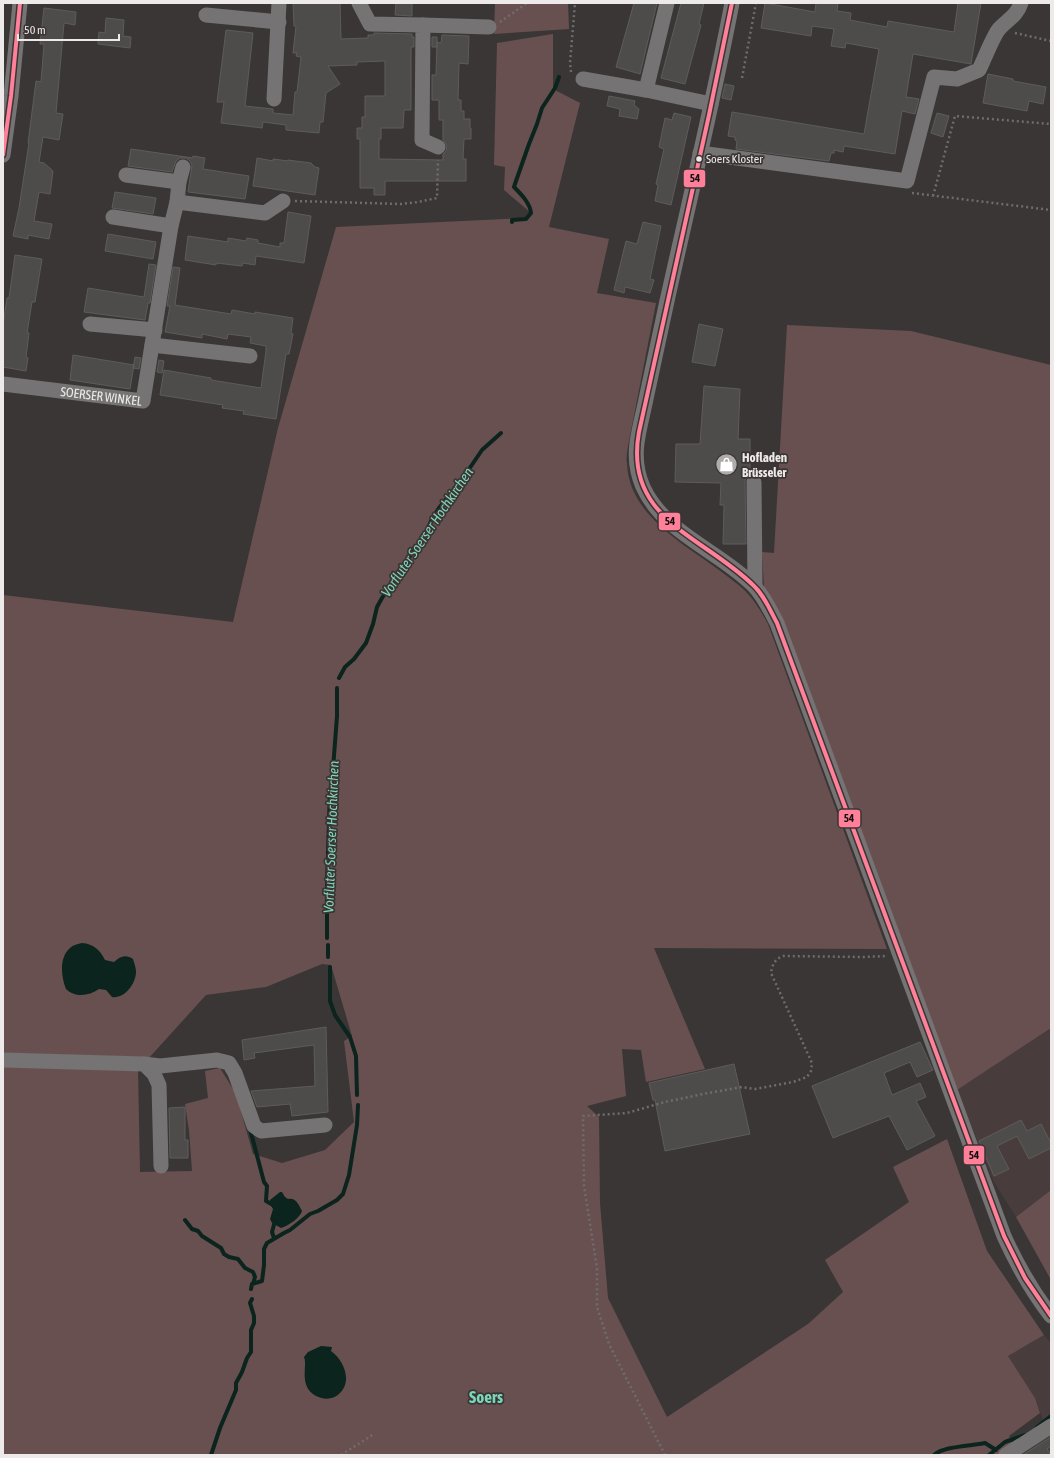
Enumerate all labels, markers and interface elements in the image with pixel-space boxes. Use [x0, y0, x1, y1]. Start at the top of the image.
scale bar [18, 16, 119, 42]
text: 50 m [24, 23, 46, 37]
place label: Soers Kloster [706, 152, 763, 166]
marker: Soers Kloster [694, 154, 704, 164]
line badge: 54 [683, 169, 706, 188]
text: 54 [690, 172, 700, 184]
street label: SOERSER WINKEL [60, 384, 143, 408]
place label: Hofladen Brüsseler [742, 450, 788, 480]
shop icon: Hofladen Brüsseler [714, 451, 740, 477]
water label: Vorfluter Soerser Hochkirchen [378, 464, 476, 600]
line badge: 54 [658, 512, 681, 531]
text: 54 [665, 515, 675, 527]
water label: Vorfluter Soerser Hochkirchen [320, 760, 342, 913]
line badge: 54 [838, 809, 861, 828]
text: 54 [844, 812, 854, 824]
line badge: 54 [963, 1145, 985, 1165]
text: 54 [969, 1149, 979, 1161]
district label: Soers [469, 1387, 503, 1407]

